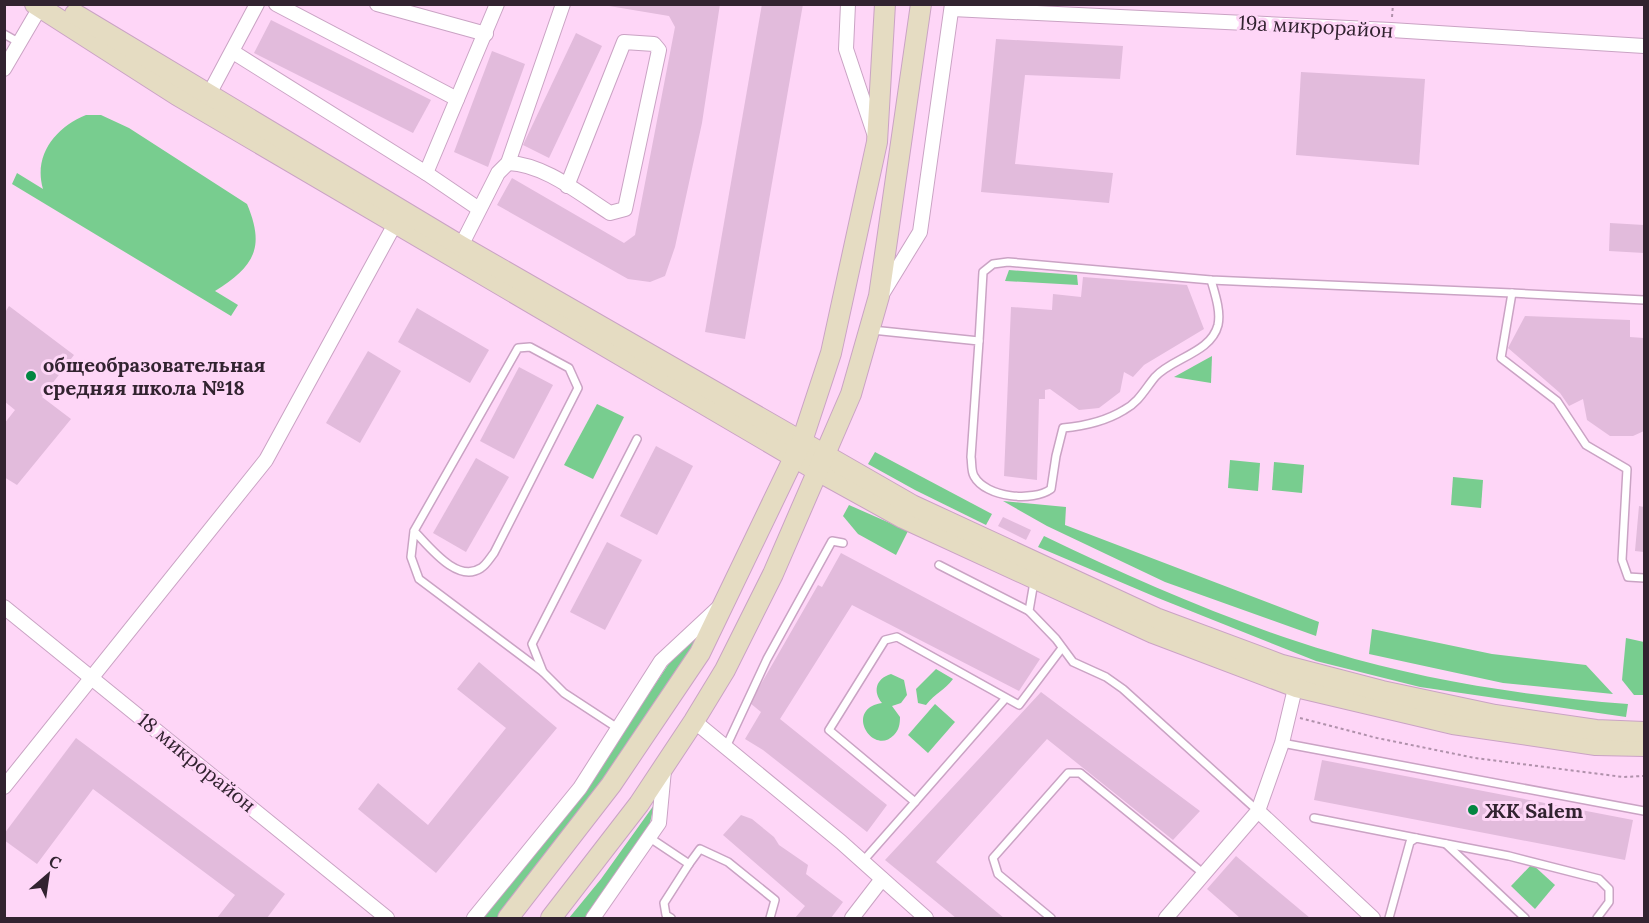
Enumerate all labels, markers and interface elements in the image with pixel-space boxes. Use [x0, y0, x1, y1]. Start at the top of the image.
street label: 19а микрорайон [1238, 9, 1394, 43]
place label: общеобразовательная средняя школа №18 [43, 352, 266, 400]
marker: общеобразовательная средняя школа №18 [24, 369, 38, 383]
street label: 18 микрорайон [133, 707, 261, 817]
place label: ЖК Salem [1485, 798, 1584, 823]
marker: ЖК Salem [1466, 803, 1480, 817]
north arrow [18, 845, 78, 905]
text: С [46, 850, 65, 873]

